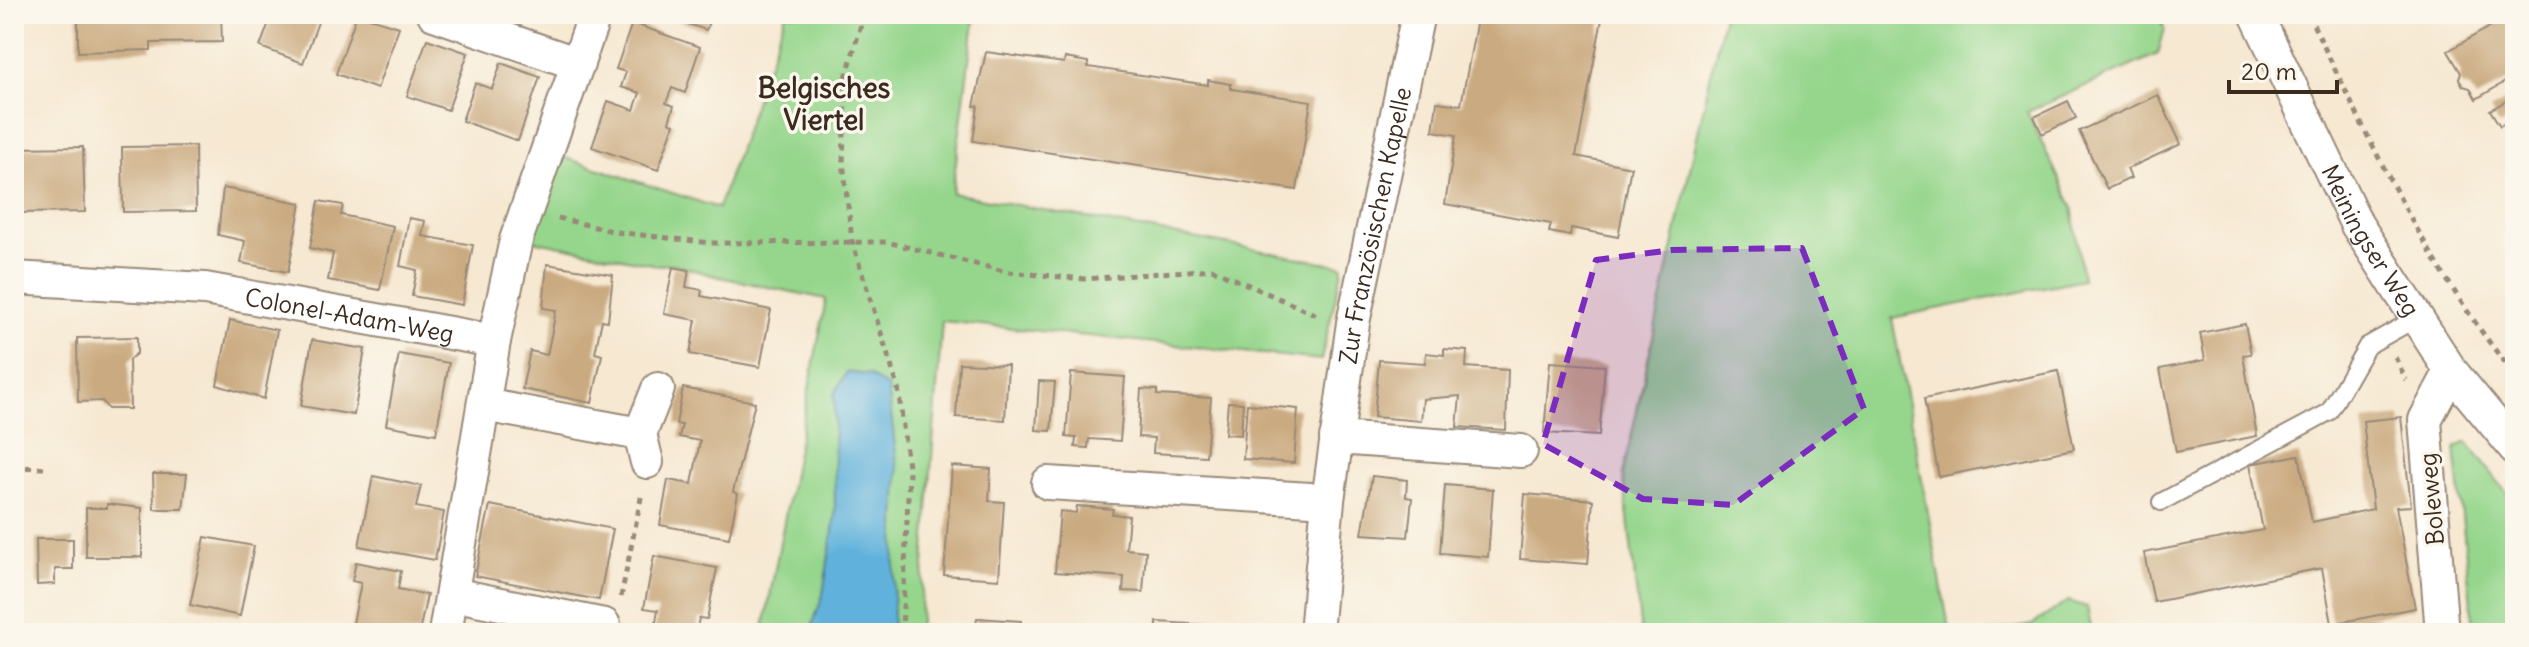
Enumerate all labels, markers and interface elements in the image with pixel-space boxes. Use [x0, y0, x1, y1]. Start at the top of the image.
scale bar [2229, 44, 2337, 94]
text: 20 m [2241, 56, 2297, 86]
district label: Belgisches Viertel [758, 70, 891, 138]
street label: Zur Französischen Kapelle [1332, 84, 1417, 366]
street label: Meiningser Weg [2315, 160, 2427, 322]
street label: Colonel-Adam-Weg [243, 281, 456, 348]
street label: Boleweg [2412, 452, 2450, 546]

